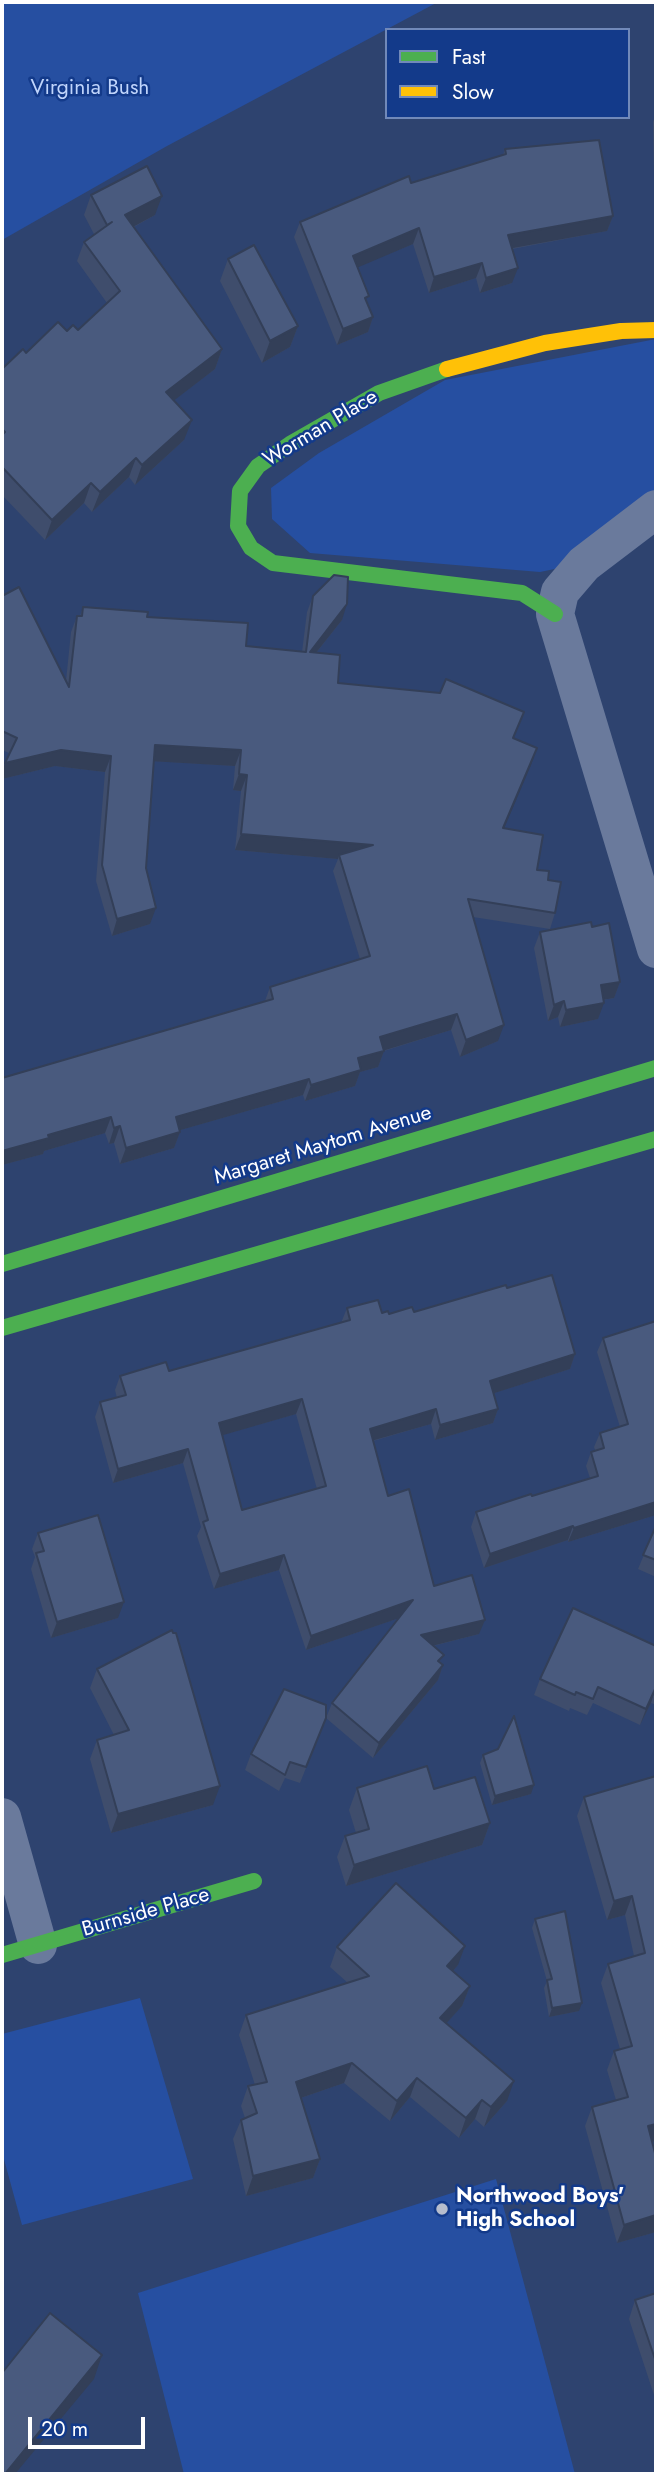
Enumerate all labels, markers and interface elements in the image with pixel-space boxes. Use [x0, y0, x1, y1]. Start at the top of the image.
legend [385, 28, 630, 119]
text: Fast [452, 42, 485, 72]
park label: Virginia Bush [31, 76, 149, 102]
text: Slow [452, 77, 494, 107]
street label: Worman Place [259, 385, 383, 473]
street label: Margaret Maytom Avenue [211, 1101, 435, 1191]
street label: Burnside Place [79, 1883, 213, 1943]
place label: Northwood Boys' High School [456, 2184, 624, 2234]
marker: Northwood Boys' High School [434, 2201, 450, 2217]
scale bar [32, 2402, 149, 2446]
text: 20 m [41, 2414, 88, 2444]

